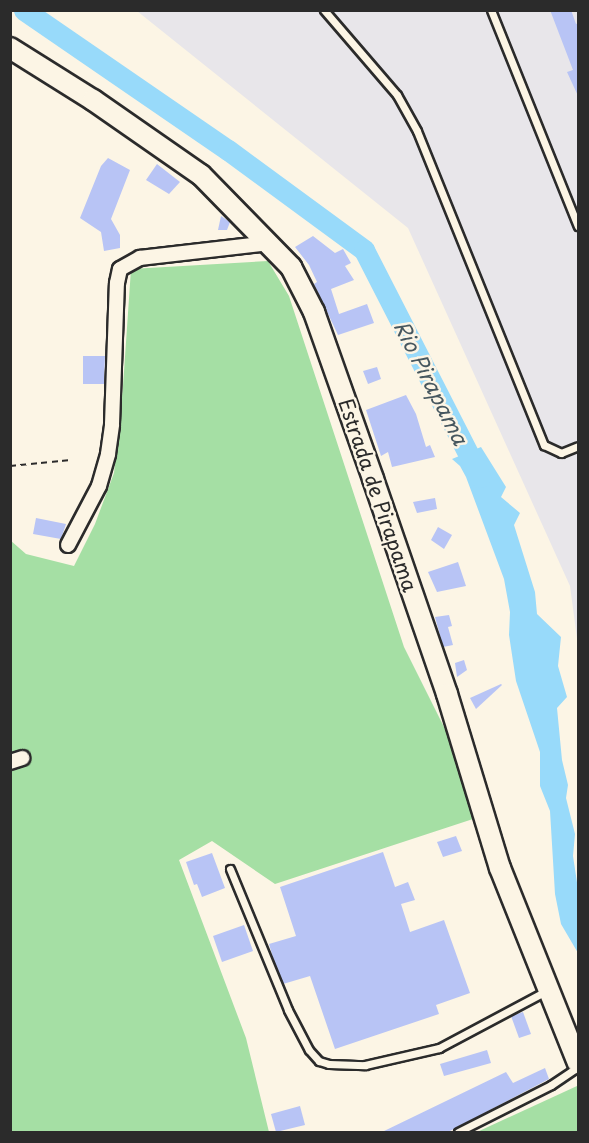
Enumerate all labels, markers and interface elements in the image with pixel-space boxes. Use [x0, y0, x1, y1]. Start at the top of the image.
water label: Rio Pirapama [389, 315, 475, 449]
street label: Estrada de Pirapama [333, 395, 423, 595]

